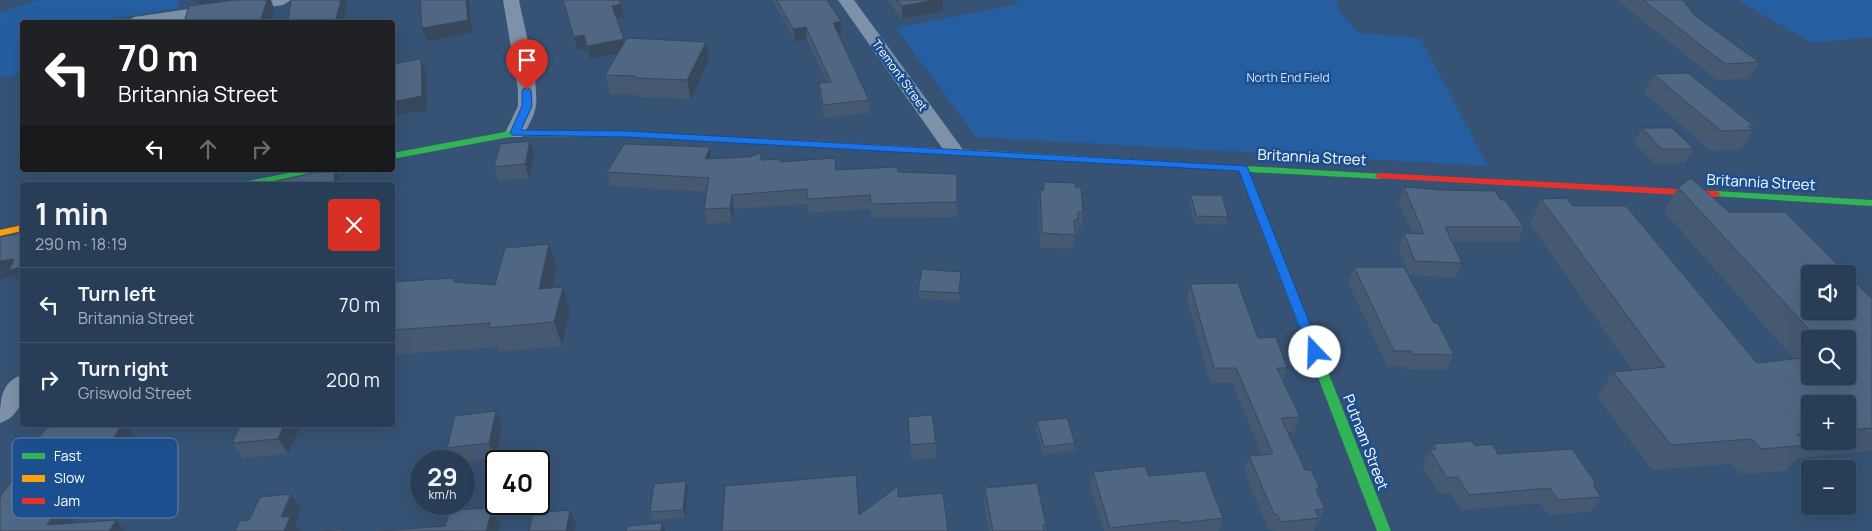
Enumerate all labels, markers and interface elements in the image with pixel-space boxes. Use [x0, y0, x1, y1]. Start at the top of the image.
text: 70 m [118, 34, 198, 82]
street label: Tremont Street [868, 36, 932, 114]
pin [506, 39, 548, 90]
icon: left [35, 40, 100, 105]
icon: arrive [513, 46, 541, 74]
park label: North End Field [1246, 69, 1330, 86]
text: Britannia Street [118, 79, 278, 109]
icon: left [141, 135, 169, 163]
icon: ahead [194, 135, 222, 163]
icon: right [247, 135, 275, 163]
street label: Britannia Street [1257, 144, 1367, 170]
street label: Britannia Street [1706, 169, 1816, 195]
text: 1 min [35, 193, 108, 234]
button: close [328, 199, 380, 251]
text: 290 m · 18:19 [35, 233, 127, 255]
map controls [1801, 265, 1856, 515]
button: sound [1801, 265, 1856, 320]
text: Turn left [78, 281, 156, 307]
icon: left [35, 291, 63, 319]
text: 70 m [339, 292, 380, 318]
text: Britannia Street [78, 307, 194, 329]
position arrow [1288, 325, 1340, 377]
button: search [1801, 330, 1856, 385]
text: Turn right [78, 356, 168, 382]
icon: right [35, 366, 63, 394]
text: 200 m [326, 367, 380, 393]
text: Griswold Street [78, 382, 192, 404]
street label: Putnam Street [1338, 391, 1394, 493]
button: + [1801, 395, 1856, 450]
legend [12, 438, 178, 518]
text: Fast [54, 446, 82, 465]
speed limit sign: 40 [485, 450, 550, 515]
text: 29 [427, 459, 458, 494]
button: − [1801, 460, 1856, 515]
text: Slow [54, 468, 85, 487]
text: km/h [429, 486, 456, 503]
text: Jam [54, 491, 80, 510]

